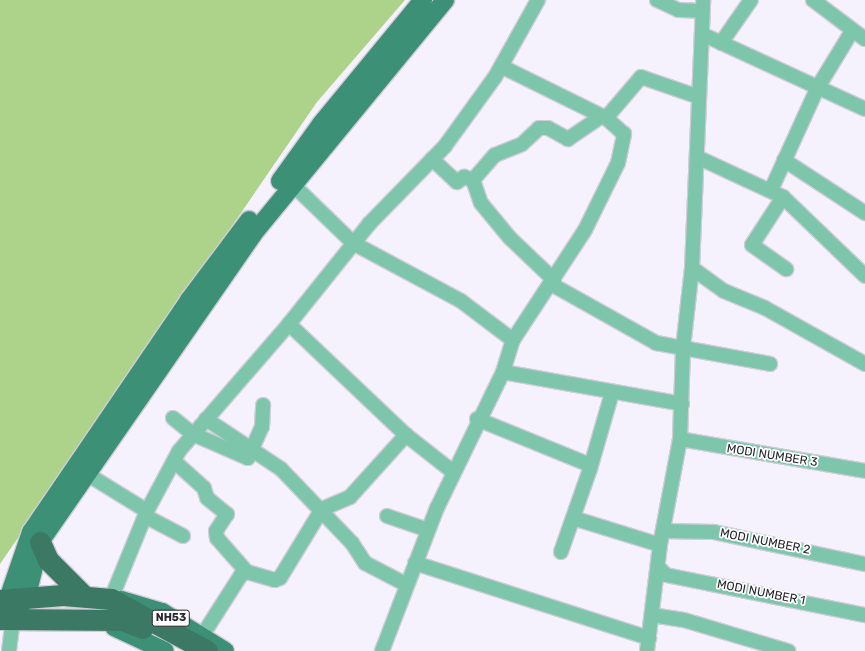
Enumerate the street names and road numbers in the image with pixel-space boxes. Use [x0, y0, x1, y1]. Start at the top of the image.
street label: MODI NUMBER 3 [726, 442, 818, 470]
street label: MODI NUMBER 2 [719, 526, 811, 558]
street label: MODI NUMBER 1 [716, 577, 806, 609]
road number: NH53 [151, 609, 191, 627]

